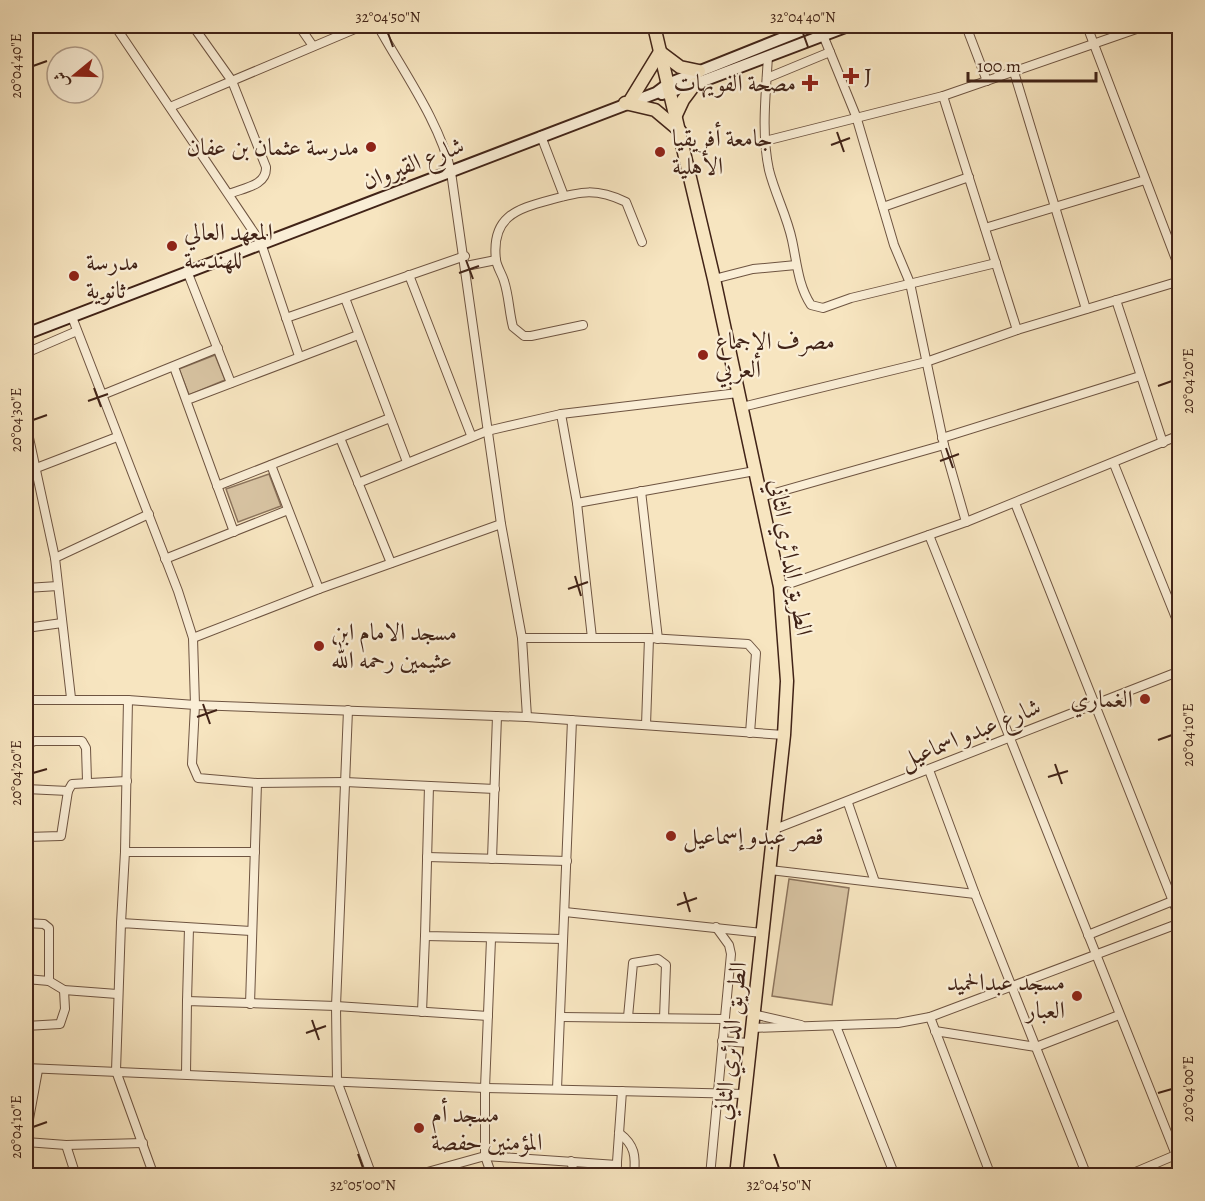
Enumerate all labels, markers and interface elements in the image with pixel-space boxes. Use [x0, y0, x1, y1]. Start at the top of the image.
text: 32°04'50"N [355, 7, 421, 27]
text: 32°04'40"N [770, 7, 836, 27]
text: 20°04'40"E [6, 33, 26, 99]
north arrow [45, 45, 105, 105]
scale bar [968, 45, 1096, 83]
text: 100 m [977, 54, 1021, 78]
place label: J [864, 60, 872, 92]
place label: مصحة الفويهات [673, 67, 796, 99]
marker: J [842, 67, 860, 85]
text: ش [49, 68, 75, 91]
marker: مصحة الفويهات [801, 74, 819, 92]
place label: جامعة أفريقيا الأهلية [672, 121, 773, 182]
street label: شارع القيروان [358, 129, 470, 201]
place label: مدرسة عثمان بن عفان [186, 131, 359, 163]
marker: مدرسة عثمان بن عفان [364, 140, 378, 154]
marker: جامعة أفريقيا الأهلية [653, 145, 667, 159]
place label: المعهد العالي للهندسة [184, 216, 273, 276]
marker: المعهد العالي للهندسة [165, 239, 179, 253]
place label: مدرسة ثانوية [86, 246, 139, 306]
marker: مدرسة ثانوية [67, 269, 81, 283]
place label: مصرف الإجماع العربي [715, 325, 835, 388]
marker: مصرف الإجماع العربي [696, 348, 710, 362]
text: 20°04'20"E [1178, 348, 1198, 414]
text: 20°04'30"E [6, 388, 26, 452]
street label: الطريق الدائري الثاني [759, 476, 821, 638]
place label: مسجد الامام ابن عثيمين رحمه الله [331, 616, 457, 676]
marker: مسجد الامام ابن عثيمين رحمه الله [312, 639, 326, 653]
place label: الغماري [1070, 683, 1133, 718]
street label: شارع عبدو اسماعيل [895, 690, 1047, 780]
marker: الغماري [1138, 692, 1152, 706]
text: 20°04'10"E [1178, 703, 1198, 767]
text: 20°04'20"E [6, 740, 26, 806]
place label: قصر عبدو إسماعيل [683, 820, 824, 853]
marker: قصر عبدو إسماعيل [664, 829, 678, 843]
street label: الطريق الدائري الثاني [706, 960, 757, 1122]
place label: مسجد عبدالحميد العبار [947, 966, 1065, 1026]
marker: مسجد عبدالحميد العبار [1070, 989, 1084, 1003]
text: 20°04'00"E [1178, 1056, 1198, 1122]
text: 20°04'10"E [6, 1095, 26, 1159]
place label: مسجد أم المؤمنين حفصة [431, 1097, 542, 1158]
marker: مسجد أم المؤمنين حفصة [412, 1121, 426, 1135]
text: 32°05'00"N [330, 1175, 396, 1195]
text: 32°04'50"N [746, 1175, 812, 1195]

